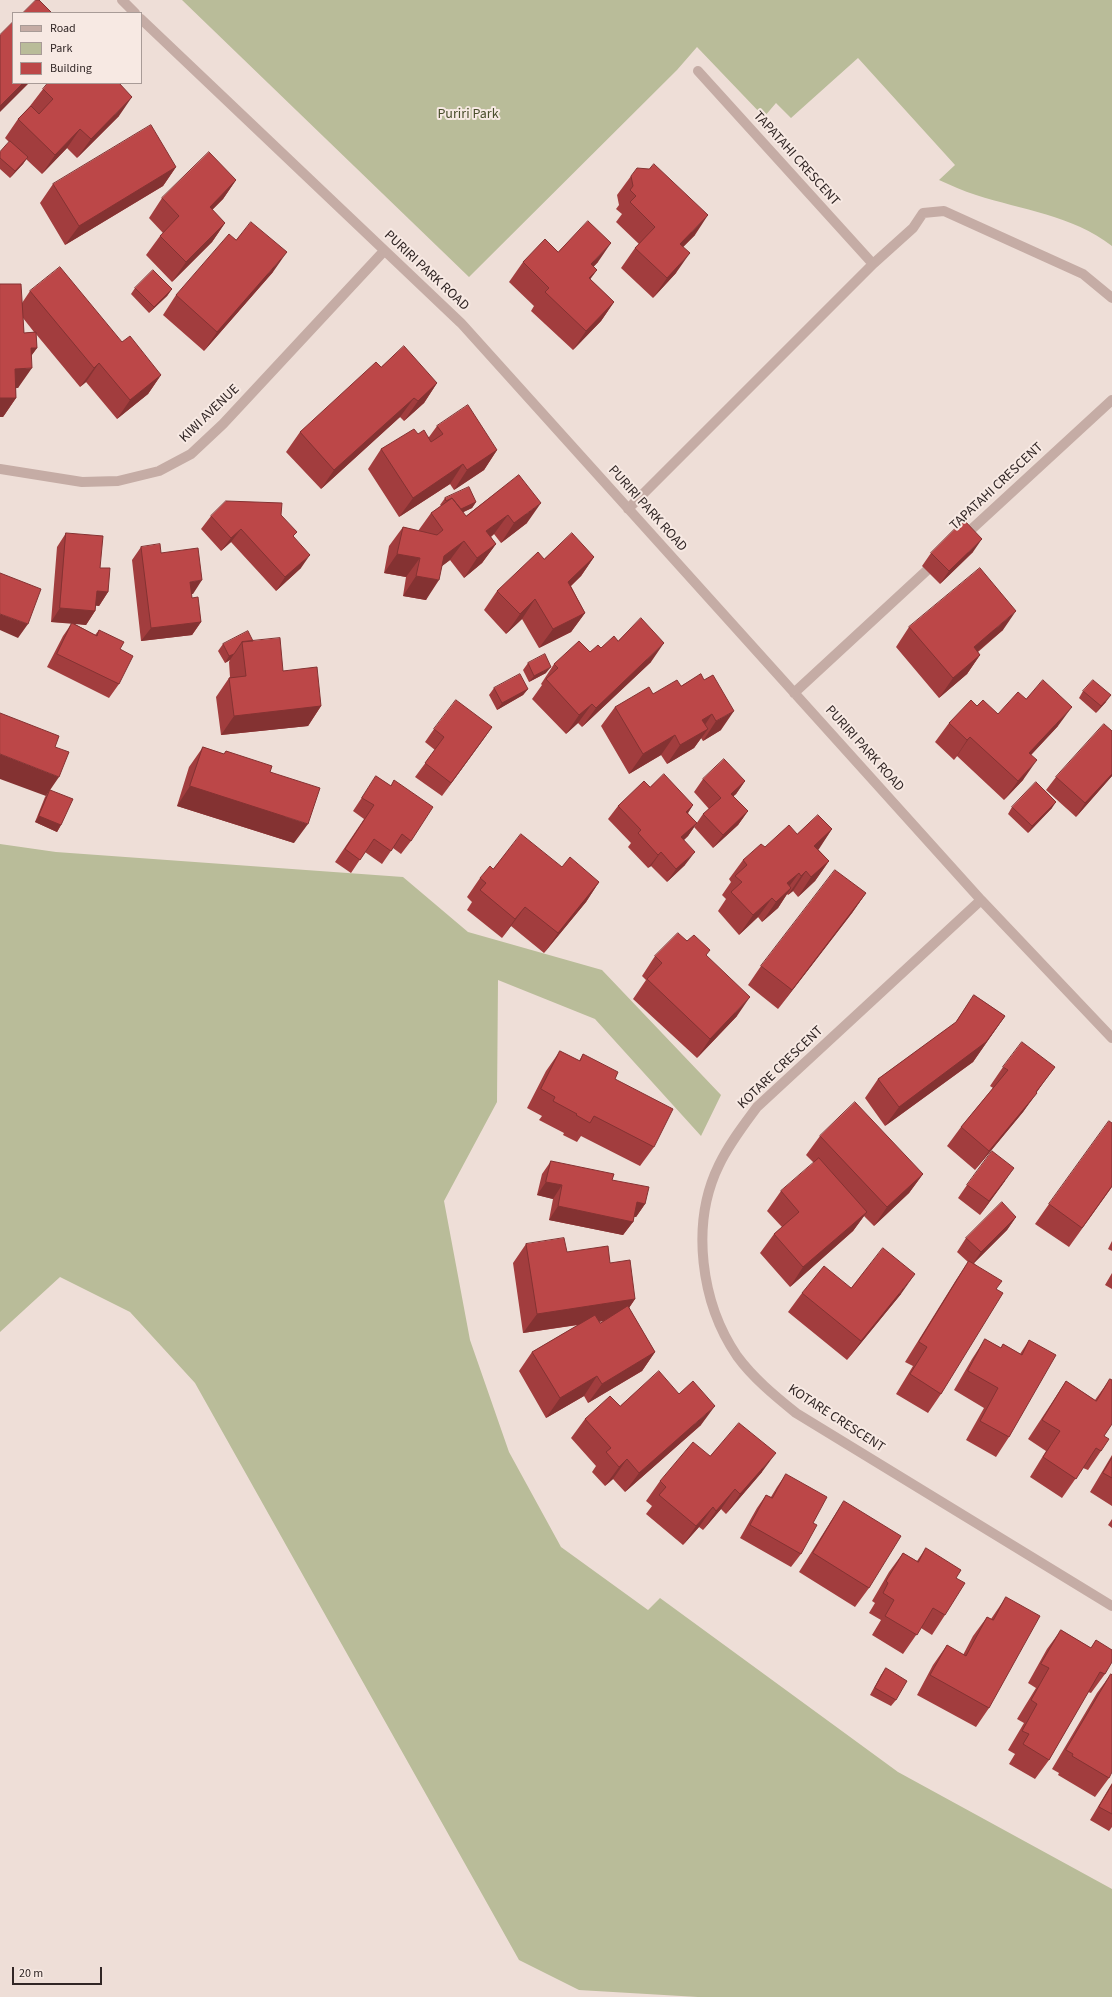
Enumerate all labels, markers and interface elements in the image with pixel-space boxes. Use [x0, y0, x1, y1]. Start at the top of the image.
legend [12, 12, 142, 84]
text: Road [50, 20, 76, 37]
text: Park [50, 40, 72, 57]
text: Building [50, 60, 92, 77]
park label: Puriri Park [437, 107, 499, 123]
street label: TAPATAHI CRESCENT [749, 108, 843, 210]
street label: PURIRI PARK ROAD [380, 227, 472, 315]
street label: KIWI AVENUE [177, 381, 243, 447]
street label: TAPATAHI CRESCENT [947, 439, 1047, 535]
street label: PURIRI PARK ROAD [604, 462, 690, 556]
street label: PURIRI PARK ROAD [821, 702, 907, 796]
street label: KOTARE CRESCENT [735, 1023, 827, 1113]
street label: KOTARE CRESCENT [784, 1381, 888, 1457]
scale bar [14, 1959, 104, 1985]
text: 20 m [19, 1965, 43, 1982]

